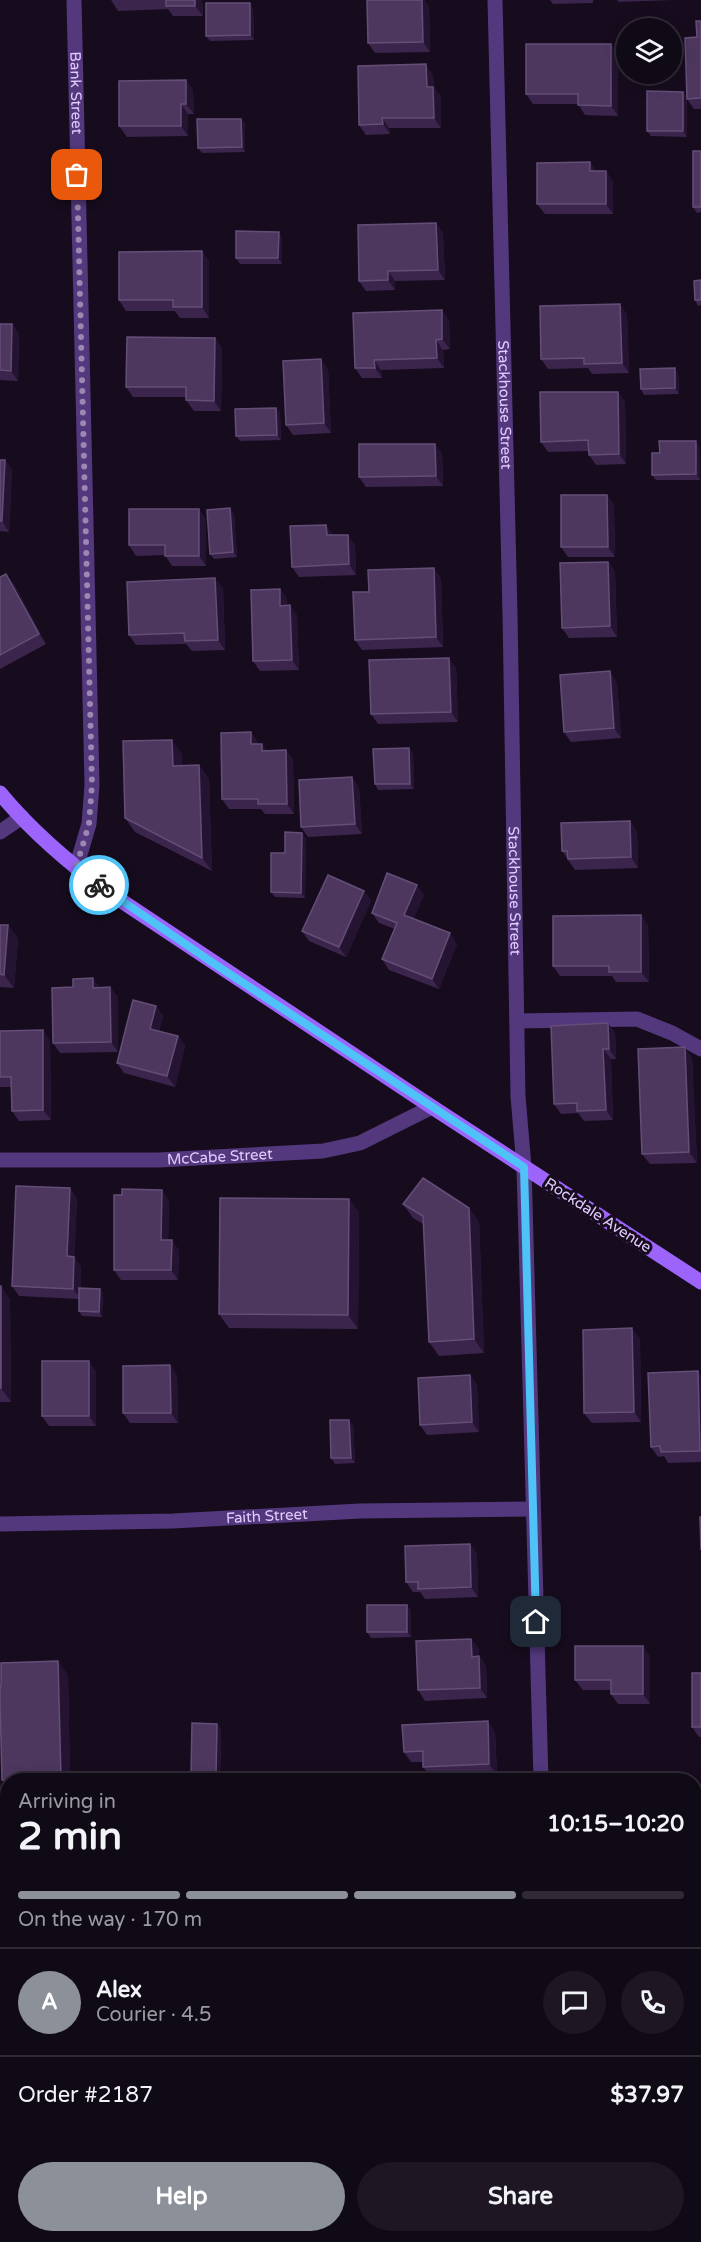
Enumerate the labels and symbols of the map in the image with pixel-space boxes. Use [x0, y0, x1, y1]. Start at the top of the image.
street label: Bank Street [66, 51, 86, 135]
pin [51, 149, 102, 200]
street label: Stackhouse Street [494, 340, 515, 470]
street label: Stackhouse Street [505, 826, 525, 956]
courier [69, 855, 129, 915]
street label: McCabe Street [167, 1145, 273, 1169]
street label: Rockdale Avenue [541, 1174, 655, 1256]
street label: Faith Street [225, 1505, 308, 1527]
pin [510, 1596, 561, 1647]

